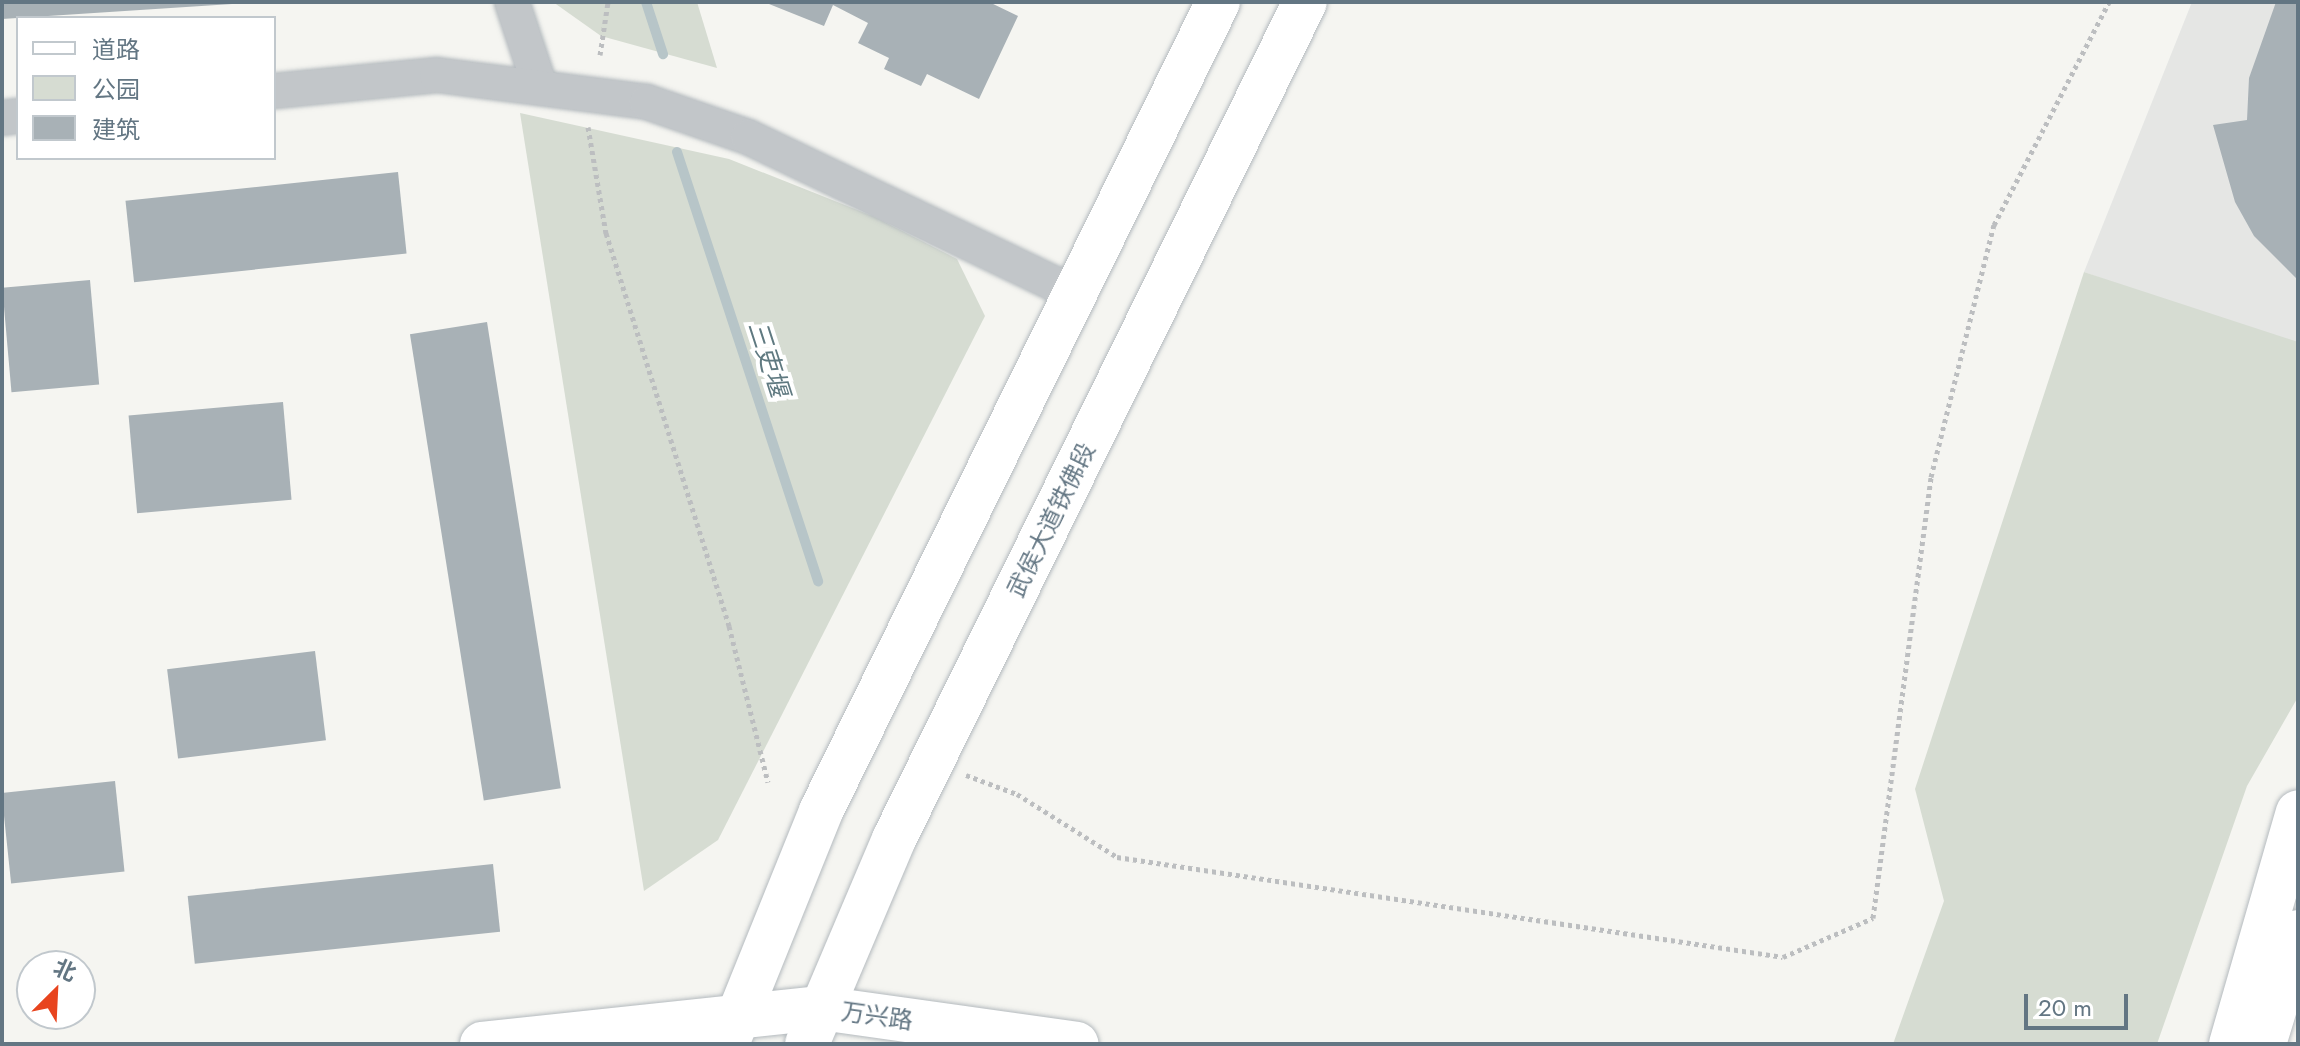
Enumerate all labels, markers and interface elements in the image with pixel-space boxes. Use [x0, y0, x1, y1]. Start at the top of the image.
legend [16, 16, 276, 160]
text: 道路 [92, 32, 140, 67]
text: 公园 [92, 72, 140, 107]
text: 建筑 [92, 112, 140, 147]
water label: 三吏堰 [741, 317, 795, 401]
street label: 武侯大道铁佛段 [1001, 438, 1101, 602]
north arrow [16, 950, 96, 1030]
text: 北 [48, 951, 82, 989]
scale bar [2028, 978, 2132, 1028]
text: 20 m [2038, 990, 2092, 1025]
street label: 万兴路 [839, 997, 915, 1035]

